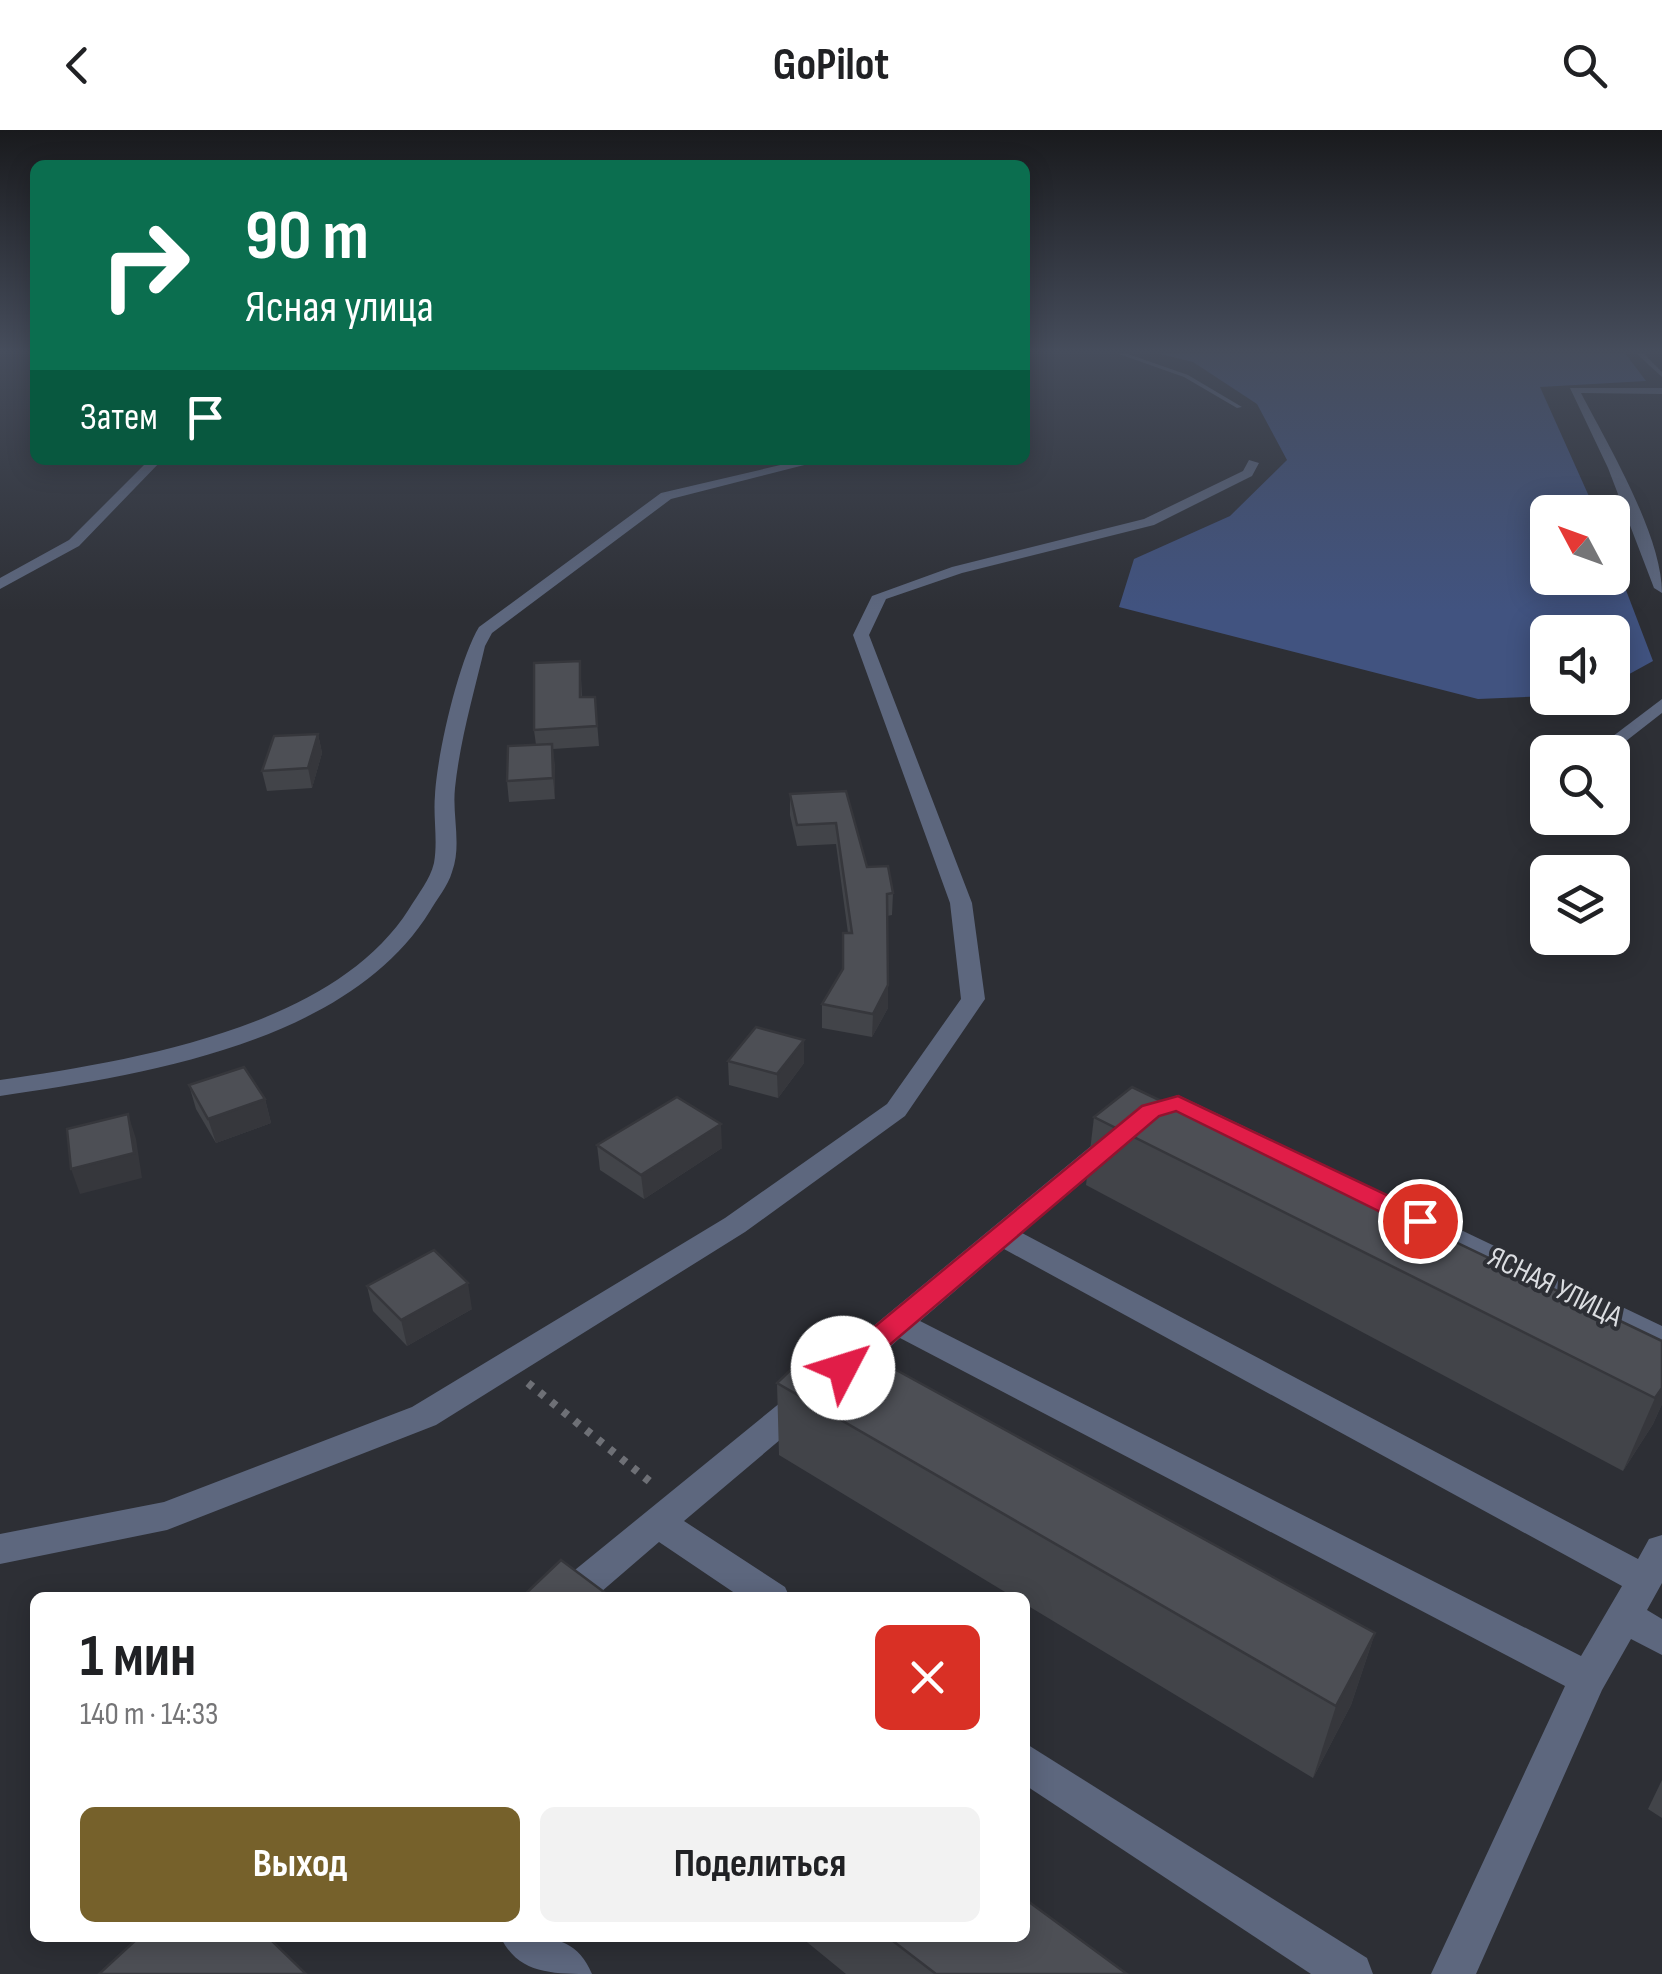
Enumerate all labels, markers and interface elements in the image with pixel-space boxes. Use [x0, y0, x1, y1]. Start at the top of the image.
icon: back [50, 38, 105, 93]
text: GoPilot [773, 38, 889, 93]
icon: search [1557, 38, 1612, 93]
text: 90 m [245, 195, 369, 279]
icon: right [80, 200, 210, 330]
text: Ясная улица [245, 280, 434, 335]
icon: arrive [178, 390, 233, 445]
text: Затем [80, 395, 158, 440]
north arrow [1530, 495, 1630, 595]
map controls [1530, 495, 1630, 955]
button: sound [1530, 615, 1630, 715]
button: search [1530, 735, 1630, 835]
button: layers [1530, 855, 1630, 955]
pin [1378, 1179, 1463, 1264]
icon: arrive [1393, 1194, 1448, 1249]
street label: ЯСНАЯ УЛИЦА [1482, 1239, 1628, 1335]
position arrow [791, 1316, 895, 1420]
text: 1 мин [80, 1621, 196, 1693]
button: close [875, 1625, 980, 1730]
text: 140 m · 14:33 [80, 1695, 219, 1734]
button: Выход [80, 1807, 520, 1922]
button: Поделиться [540, 1807, 980, 1922]

